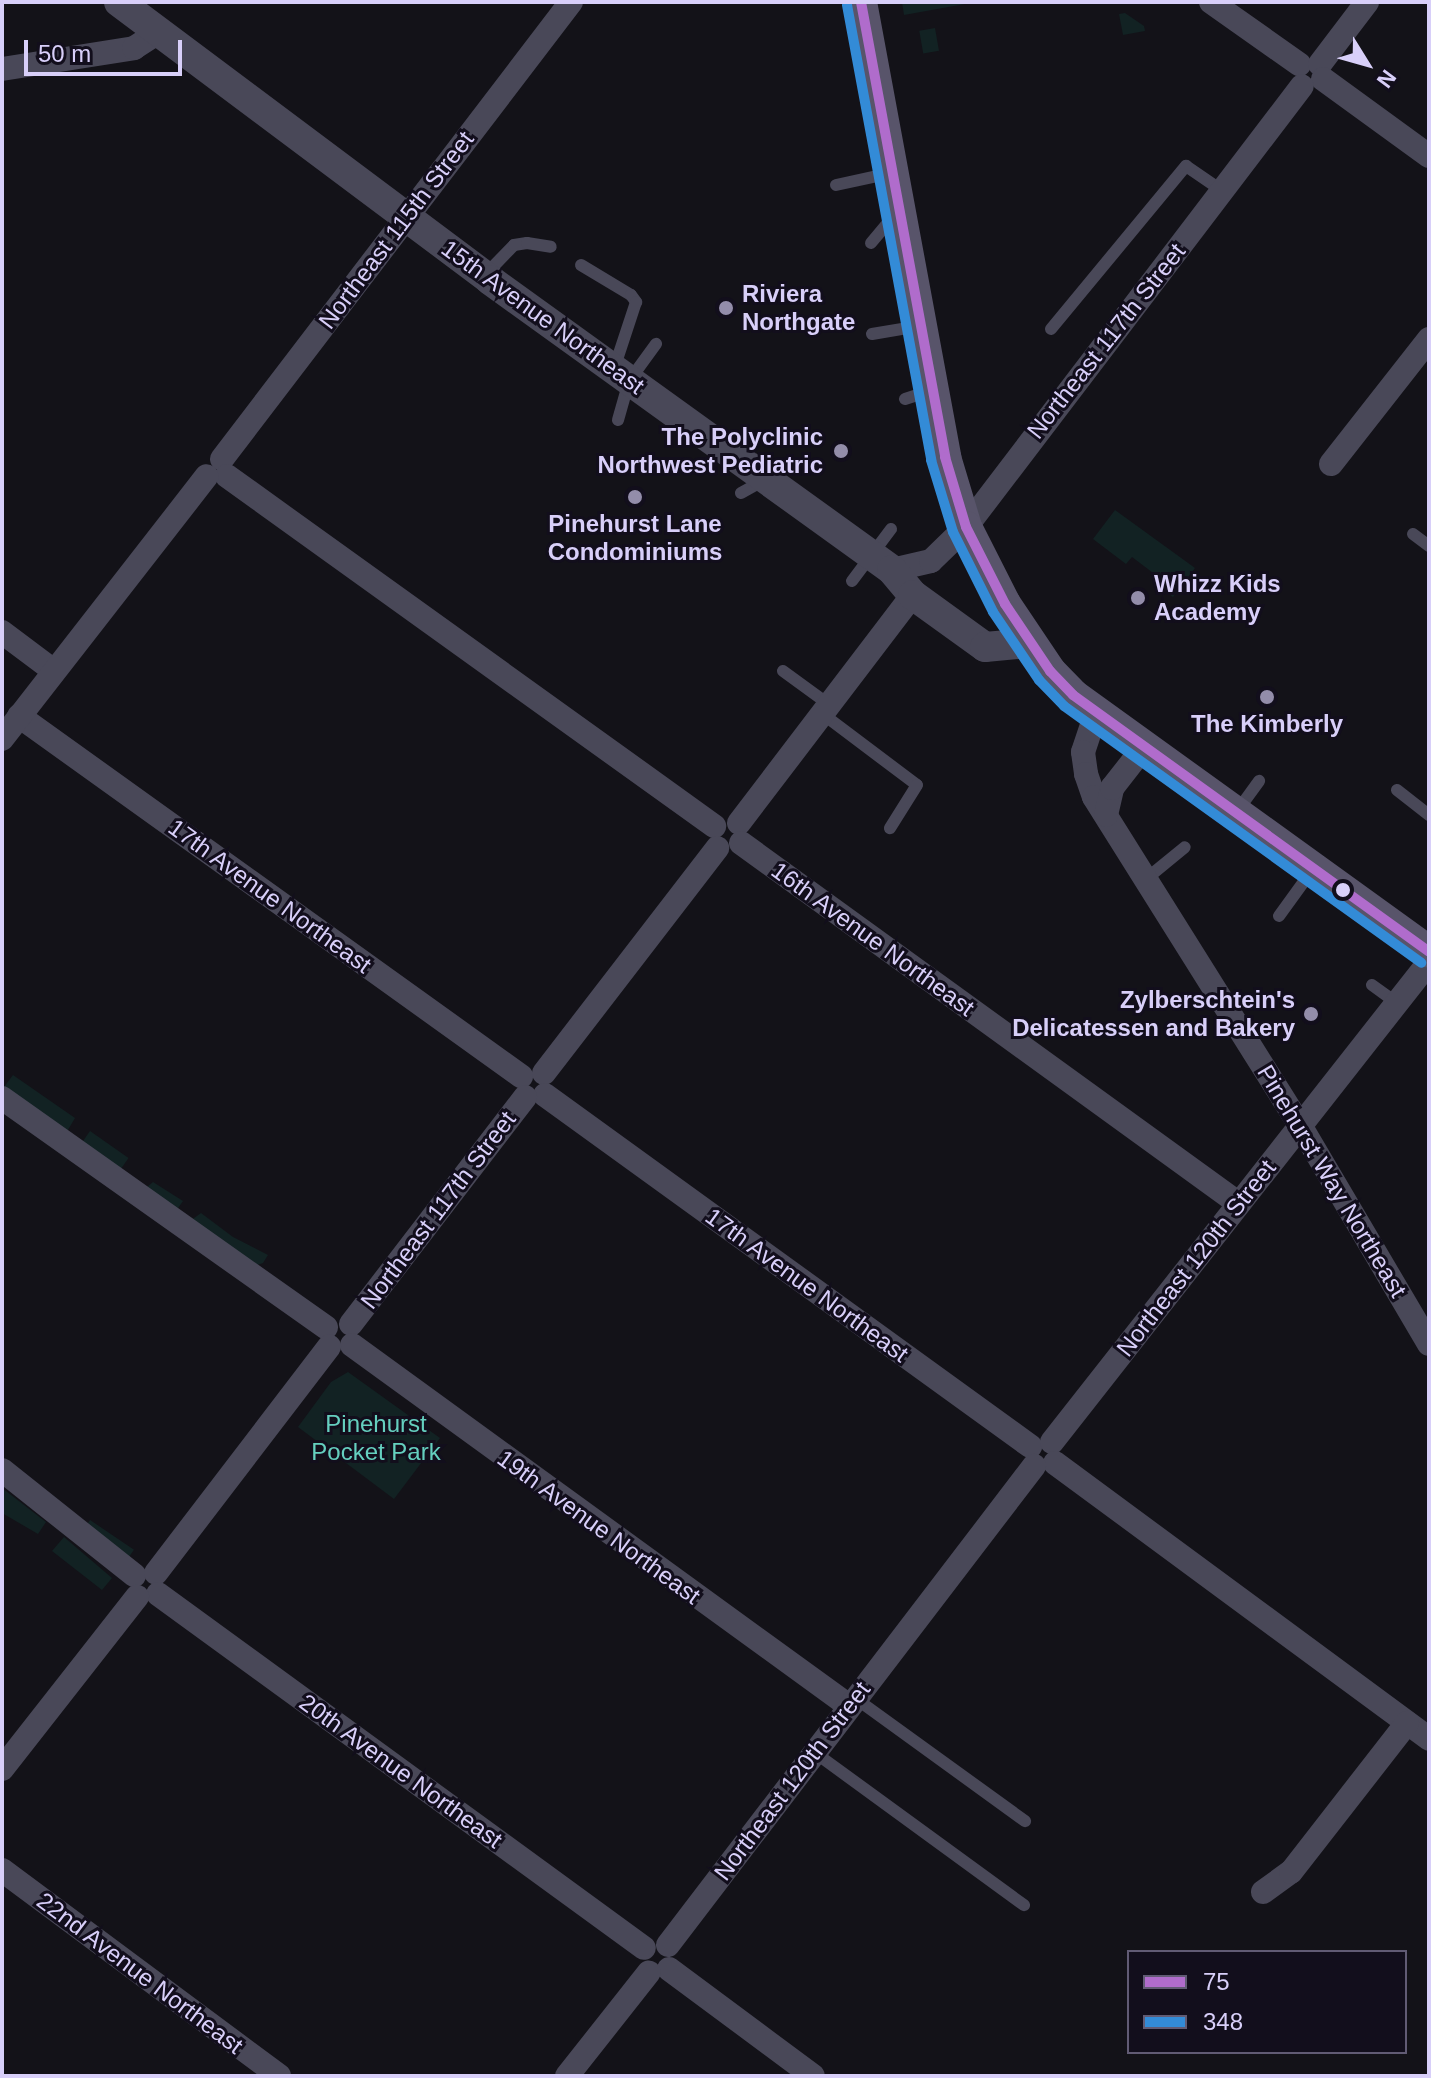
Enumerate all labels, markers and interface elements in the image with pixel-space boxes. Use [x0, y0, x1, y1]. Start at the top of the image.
scale bar [28, 24, 186, 74]
north arrow [1327, 24, 1407, 104]
text: 50 m [38, 40, 91, 67]
text: N [1372, 65, 1401, 93]
street label: Northeast 115th Street [312, 126, 480, 334]
street label: 15th Avenue Northeast [435, 233, 651, 401]
street label: Northeast 117th Street [1021, 238, 1191, 444]
place label: Riviera Northgate [742, 280, 855, 336]
marker: Riviera Northgate [717, 299, 735, 317]
place label: The Polyclinic Northwest Pediatric [598, 423, 823, 479]
marker: The Polyclinic Northwest Pediatric [830, 440, 852, 462]
marker: Pinehurst Lane Condominiums [626, 488, 644, 506]
place label: Pinehurst Lane Condominiums [548, 510, 722, 566]
place label: Whizz Kids Academy [1154, 570, 1281, 626]
marker: Whizz Kids Academy [1129, 589, 1147, 607]
marker: The Kimberly [1258, 688, 1276, 706]
place label: The Kimberly [1191, 710, 1343, 738]
street label: 17th Avenue Northeast [162, 812, 378, 980]
street label: 16th Avenue Northeast [765, 855, 981, 1023]
unlabelled marker [1335, 882, 1351, 898]
place label: Zylberschtein's Delicatessen and Bakery [1012, 986, 1295, 1042]
marker: Zylberschtein's Delicatessen and Bakery [1302, 1005, 1320, 1023]
street label: Pinehurst Way Northeast [1251, 1060, 1413, 1302]
street label: Northeast 117th Street [354, 1106, 522, 1314]
street label: Northeast 120th Street [1110, 1154, 1282, 1362]
street label: 17th Avenue Northeast [699, 1201, 915, 1369]
park label: Pinehurst Pocket Park [311, 1410, 441, 1466]
street label: 19th Avenue Northeast [491, 1443, 707, 1611]
street label: Northeast 120th Street [708, 1676, 876, 1886]
street label: 20th Avenue Northeast [293, 1687, 509, 1855]
street label: 22nd Avenue Northeast [31, 1886, 249, 2060]
legend [1127, 1950, 1407, 2054]
text: 75 [1203, 1968, 1230, 1995]
text: 348 [1203, 2008, 1243, 2035]

